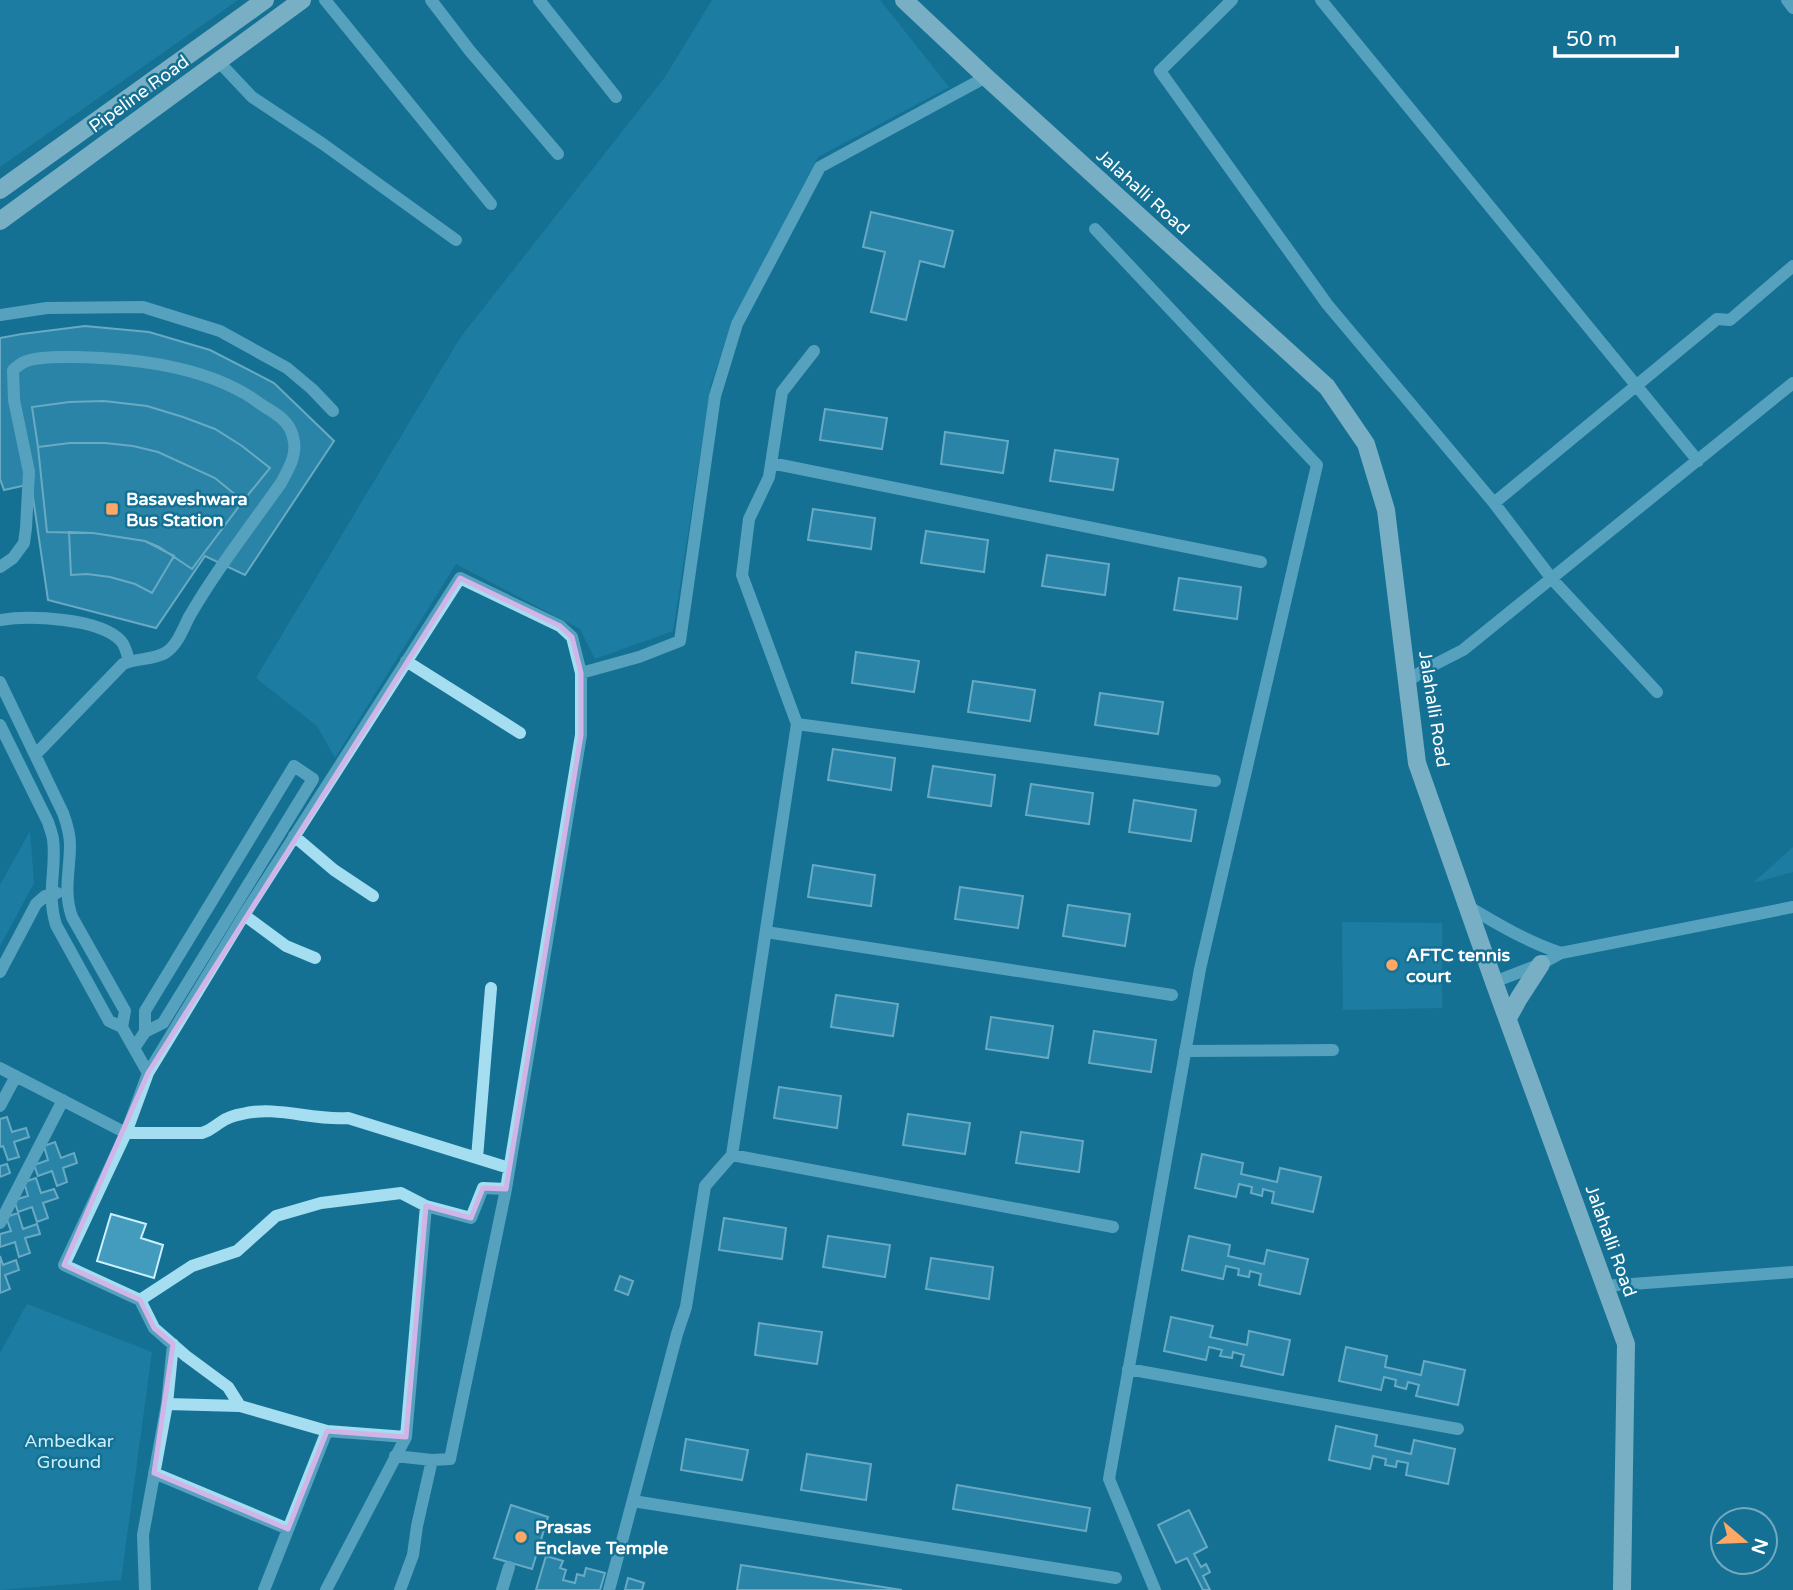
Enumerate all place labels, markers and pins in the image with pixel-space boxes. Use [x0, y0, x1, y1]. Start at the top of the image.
place label: Basaveshwara Bus Station [126, 488, 248, 531]
marker: Basaveshwara Bus Station [104, 501, 120, 517]
place label: AFTC tennis court [1406, 944, 1510, 987]
marker: AFTC tennis court [1384, 957, 1400, 973]
place label: Prasas Enclave Temple [535, 1516, 668, 1559]
marker: Prasas Enclave Temple [513, 1529, 529, 1545]

